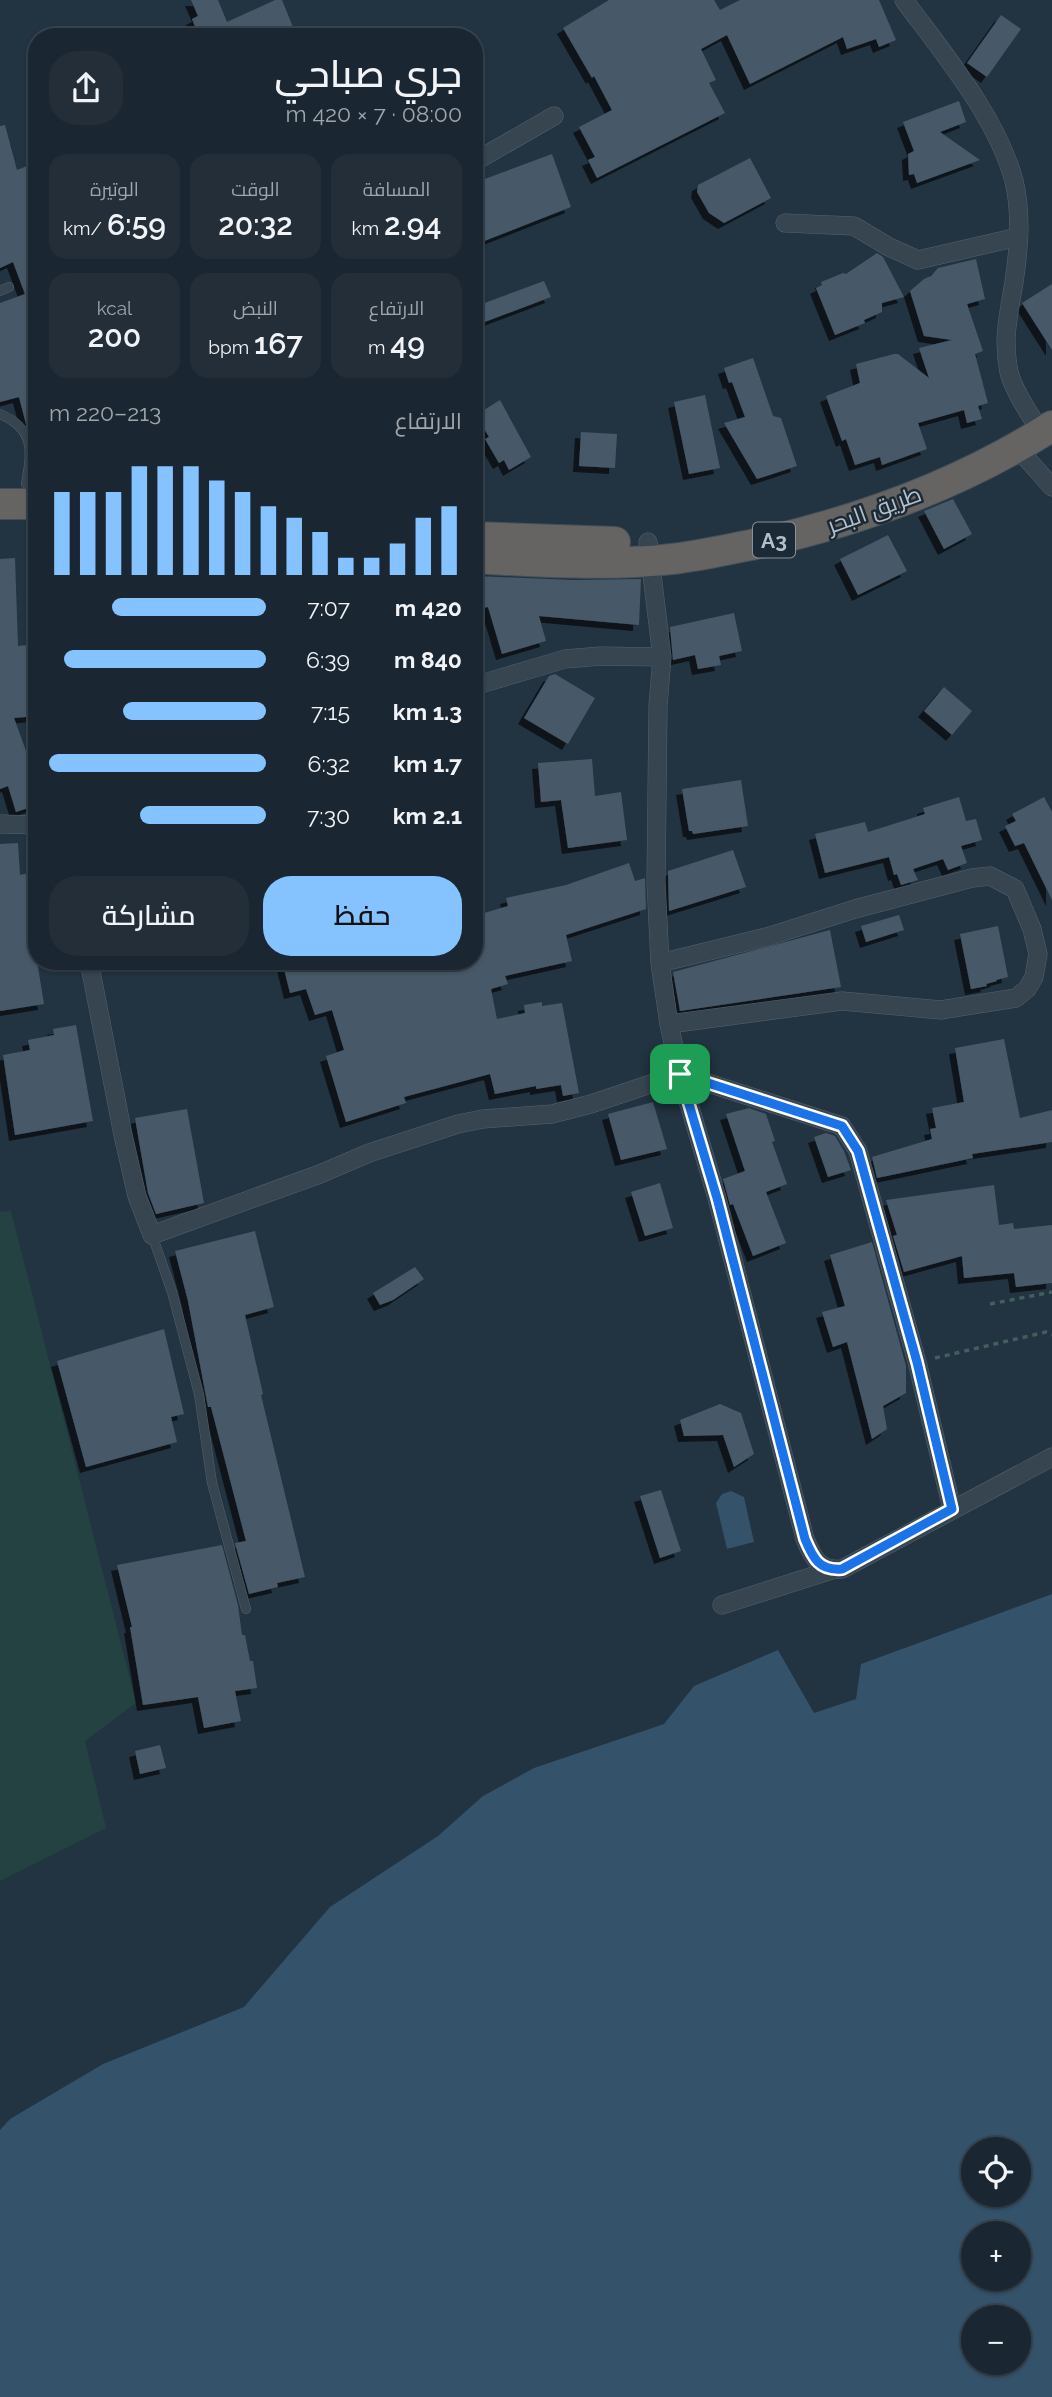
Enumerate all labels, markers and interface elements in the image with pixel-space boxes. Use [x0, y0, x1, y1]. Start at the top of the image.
button: share [49, 51, 123, 125]
text: جري صباحي [274, 51, 462, 96]
text: 08:00 · 7 × 420 m [286, 100, 462, 127]
text: الوتيرة [90, 178, 139, 200]
text: الوقت [231, 178, 280, 200]
text: المسافة [363, 178, 430, 200]
text: 6:59 [107, 207, 166, 242]
text: 20:32 [218, 207, 293, 242]
text: 2.94 [384, 207, 441, 242]
text: /km [63, 217, 107, 239]
text: km [352, 217, 384, 239]
text: kcal [97, 297, 132, 319]
text: النبض [233, 297, 278, 319]
text: الارتفاع [369, 297, 424, 319]
text: 200 [88, 319, 141, 354]
text: 167 [254, 326, 303, 361]
text: 49 [390, 326, 425, 361]
text: bpm [208, 336, 254, 358]
text: m [368, 336, 390, 358]
text: 213–220 m [49, 399, 161, 426]
text: الارتفاع [395, 407, 462, 434]
street label: طريق البحر [821, 479, 925, 540]
road number: A3 [753, 522, 795, 558]
text: 7:07 [307, 594, 350, 621]
text: 420 m [395, 594, 462, 621]
text: 6:39 [306, 646, 350, 673]
text: 840 m [394, 646, 462, 673]
text: 7:15 [311, 698, 350, 725]
text: 1.3 km [393, 698, 462, 725]
text: 6:32 [308, 750, 350, 777]
text: 1.7 km [393, 750, 462, 777]
text: 7:30 [307, 802, 350, 829]
text: 2.1 km [393, 802, 462, 829]
button: مشاركة [49, 876, 249, 956]
button: حفظ [263, 876, 462, 956]
pin [650, 1044, 710, 1104]
icon: arrive [661, 1055, 699, 1093]
map controls [961, 2137, 1031, 2375]
button: locate [961, 2137, 1031, 2207]
button: + [961, 2221, 1031, 2291]
button: − [961, 2305, 1031, 2375]

